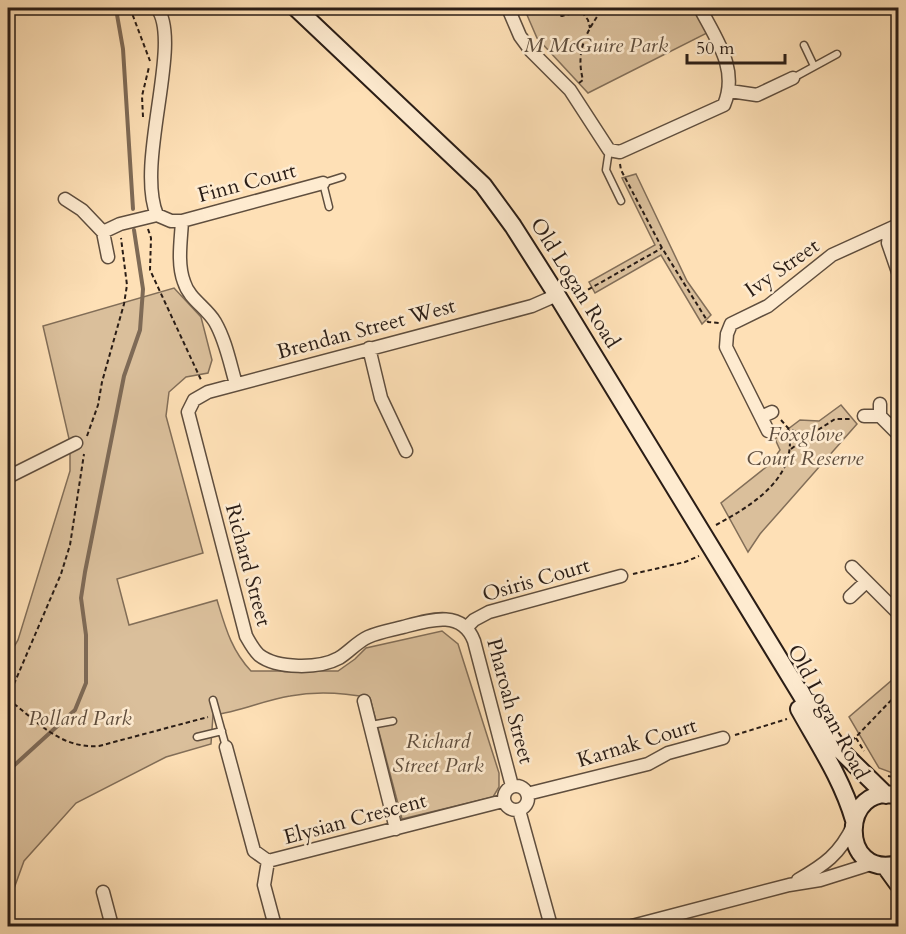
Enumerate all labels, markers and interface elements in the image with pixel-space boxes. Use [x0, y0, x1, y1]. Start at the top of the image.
scale bar [687, 27, 784, 65]
park label: M McGuire Park [524, 31, 669, 60]
text: 50 m [696, 36, 735, 61]
street label: Finn Court [195, 156, 300, 210]
street label: Old Logan Road [523, 212, 627, 354]
street label: Ivy Street [739, 232, 825, 304]
street label: Brendan Street West [273, 291, 459, 367]
park label: Foxglove Court Reserve [747, 420, 864, 473]
street label: Richard Street [218, 501, 278, 630]
street label: Osiris Court [479, 551, 593, 609]
street label: Pharoah Street [479, 635, 541, 767]
street label: Old Logan Road [780, 639, 876, 785]
park label: Pollard Park [28, 704, 132, 733]
street label: Karnak Court [574, 711, 701, 775]
park label: Richard Street Park [392, 727, 484, 780]
street label: Elysian Crescent [280, 786, 430, 852]

